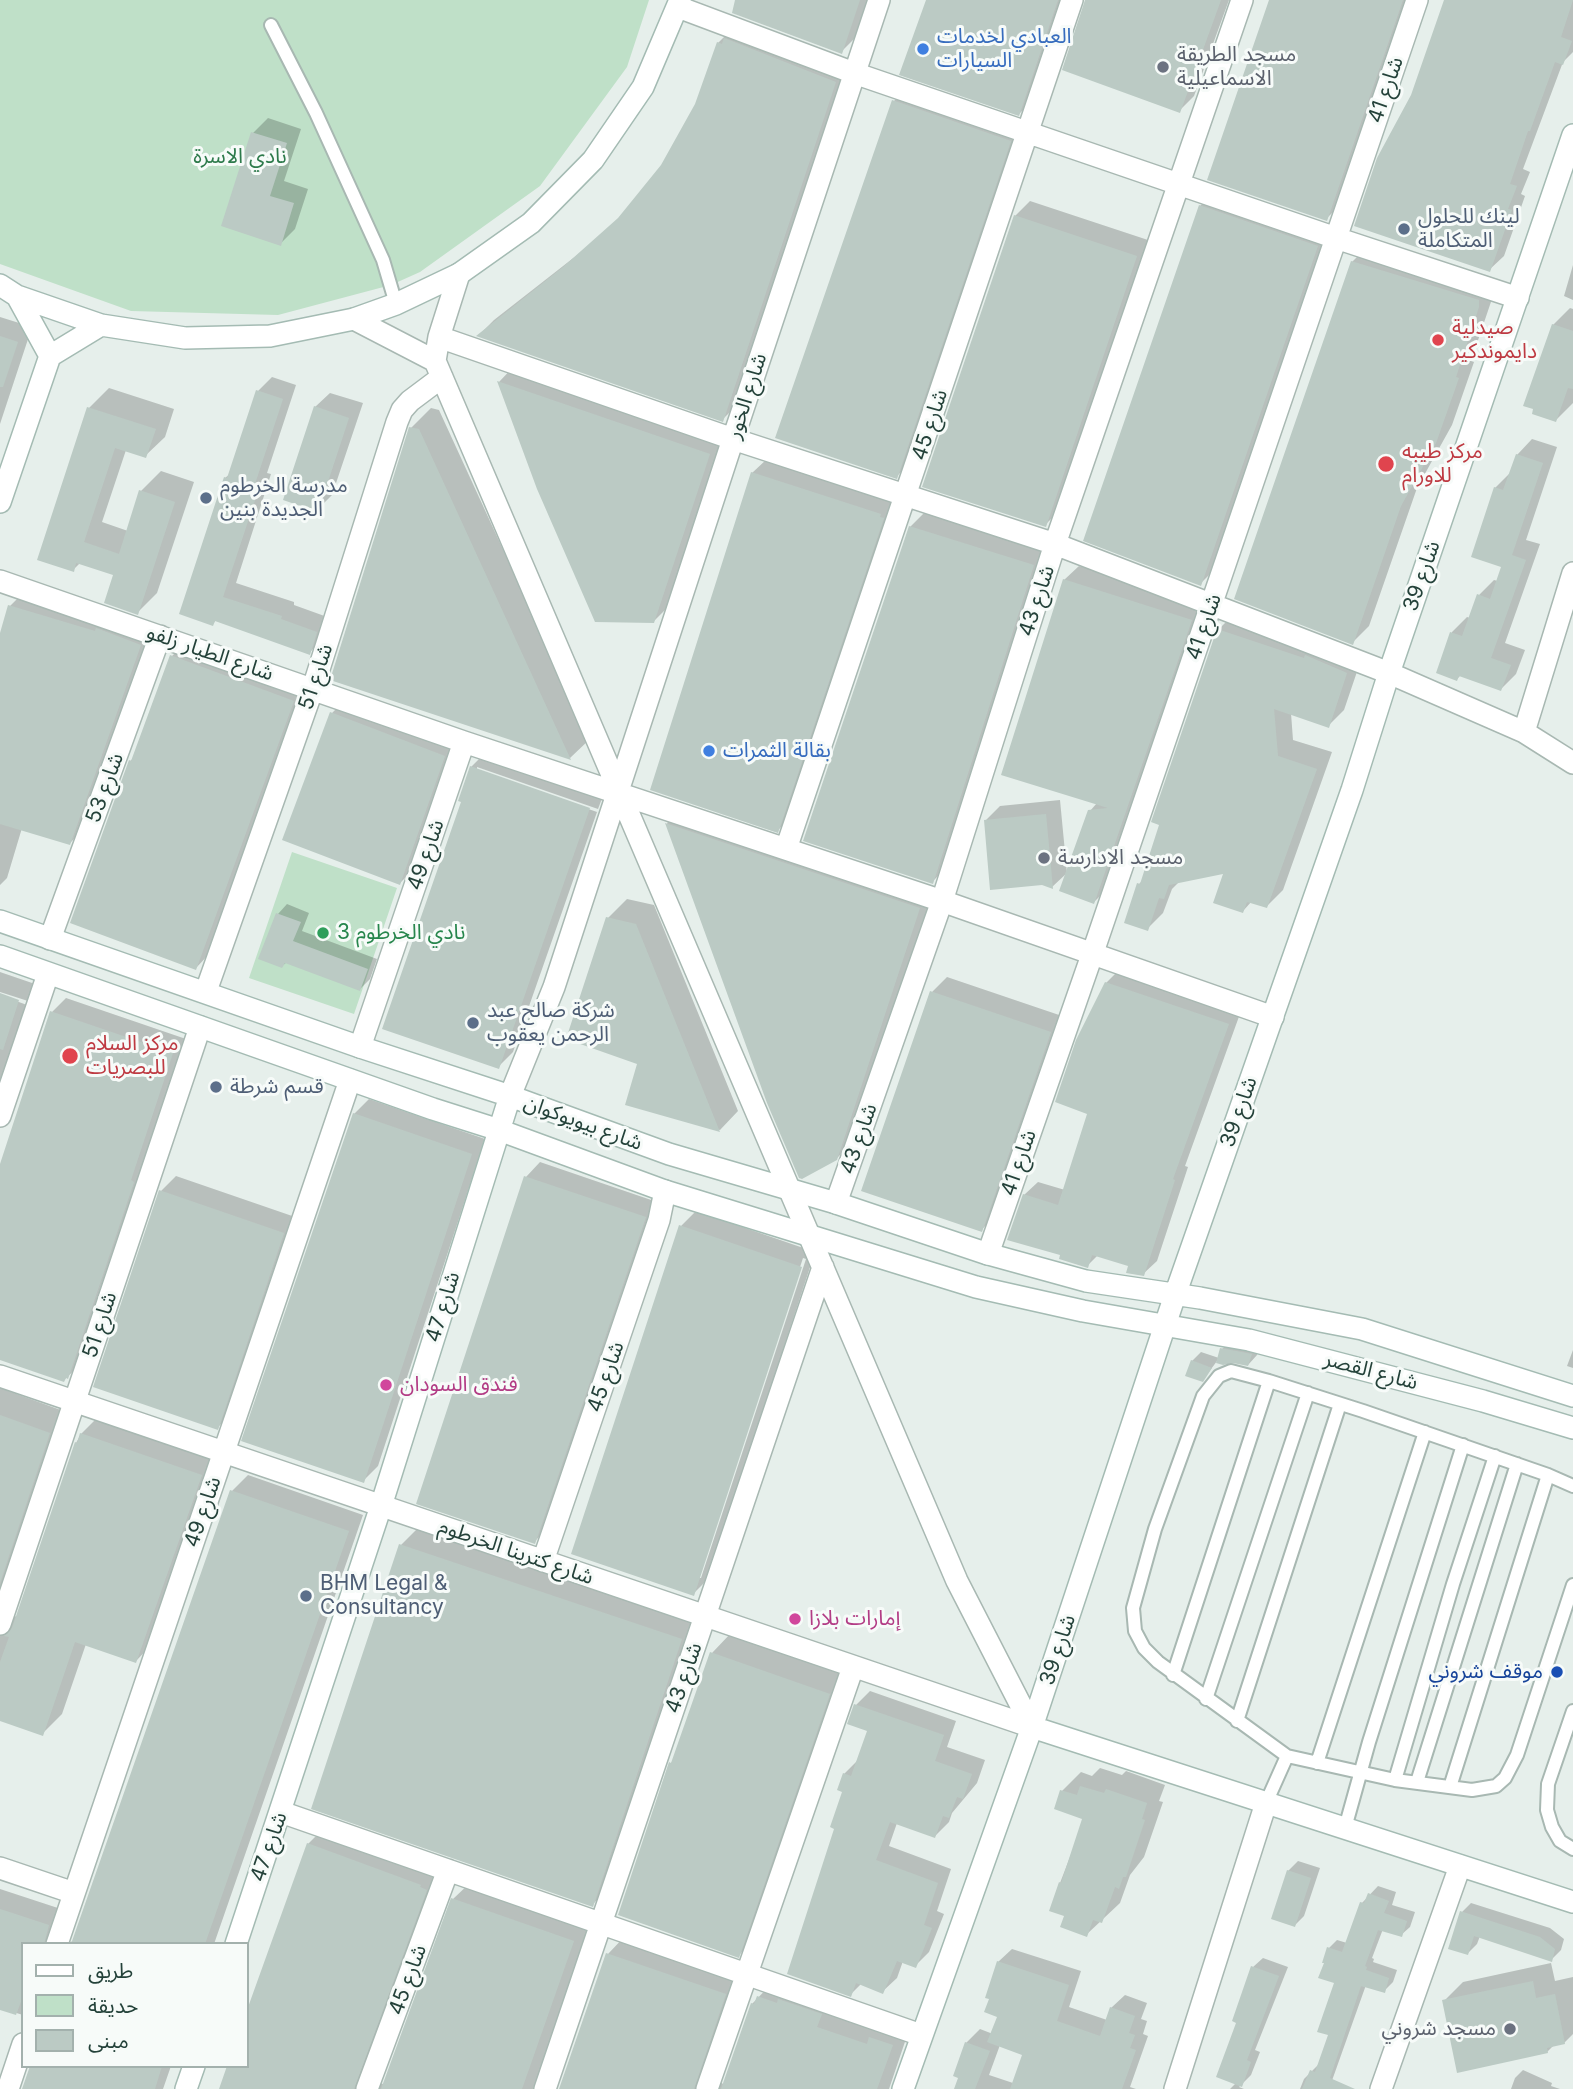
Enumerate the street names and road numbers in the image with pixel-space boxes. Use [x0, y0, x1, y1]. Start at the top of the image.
street label: شارع 41 [1363, 53, 1409, 127]
street label: شارع الخور [721, 350, 773, 442]
street label: شارع 45 [907, 386, 953, 464]
street label: شارع 39 [1398, 537, 1446, 615]
street label: شارع 43 [1014, 562, 1060, 640]
street label: شارع 41 [1181, 590, 1227, 664]
street label: شارع الطيار زلفو [143, 619, 277, 687]
street label: شارع 51 [293, 641, 339, 713]
street label: شارع 53 [81, 750, 129, 826]
street label: شارع 49 [402, 816, 450, 894]
street label: شارع 39 [1215, 1073, 1263, 1151]
street label: شارع بيويوكوان [520, 1090, 646, 1156]
street label: شارع 43 [835, 1100, 883, 1178]
street label: شارع 41 [996, 1126, 1042, 1200]
street label: شارع 47 [420, 1269, 466, 1345]
street label: شارع 51 [77, 1289, 123, 1361]
street label: شارع 45 [582, 1338, 630, 1416]
street label: شارع القصر [1321, 1346, 1421, 1396]
street label: شارع 49 [179, 1473, 227, 1551]
street label: شارع كترينا الخرطوم [435, 1514, 597, 1590]
street label: شارع 39 [1035, 1611, 1081, 1689]
street label: شارع 43 [660, 1639, 708, 1717]
street label: شارع 47 [245, 1809, 293, 1885]
street label: شارع 45 [384, 1941, 432, 2019]

